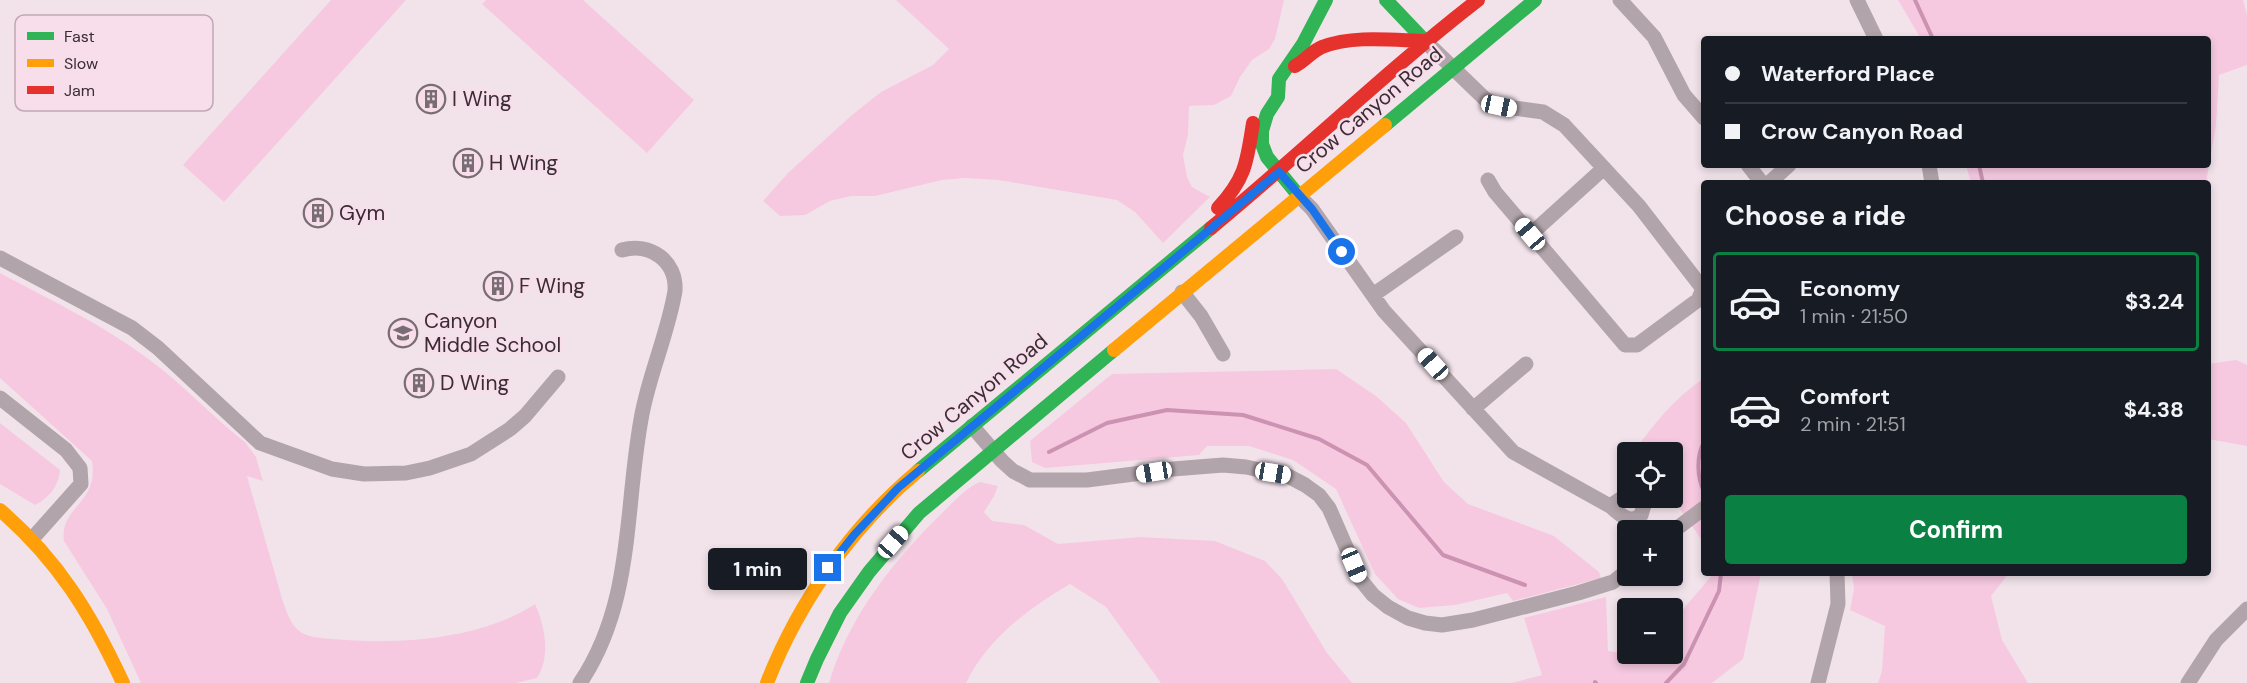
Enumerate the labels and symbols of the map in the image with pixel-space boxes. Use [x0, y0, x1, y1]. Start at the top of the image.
legend [15, 15, 213, 111]
text: Fast [64, 26, 95, 47]
street label: Crow Canyon Road [1290, 40, 1448, 180]
text: Slow [64, 53, 98, 74]
text: Jam [64, 80, 95, 101]
building icon: I Wing [415, 83, 447, 115]
place label: I Wing [452, 85, 512, 113]
car [1480, 93, 1518, 119]
building icon: H Wing [452, 147, 484, 179]
place label: H Wing [489, 149, 558, 177]
building icon: Gym [302, 197, 334, 229]
place label: Gym [339, 199, 385, 227]
car [1512, 214, 1548, 254]
route start [1328, 238, 1355, 265]
building icon: F Wing [482, 270, 514, 302]
place label: F Wing [519, 272, 585, 300]
place label: Canyon Middle School [424, 307, 561, 359]
school or university icon: Canyon Middle School [387, 317, 419, 349]
street label: Crow Canyon Road [895, 327, 1053, 467]
car [1414, 345, 1452, 383]
building icon: D Wing [403, 367, 435, 399]
place label: D Wing [440, 369, 509, 397]
car [1135, 460, 1173, 484]
car [1254, 461, 1292, 485]
car [874, 523, 912, 561]
car [1339, 545, 1369, 585]
callout: 1 min [708, 547, 807, 589]
route end [814, 554, 841, 581]

